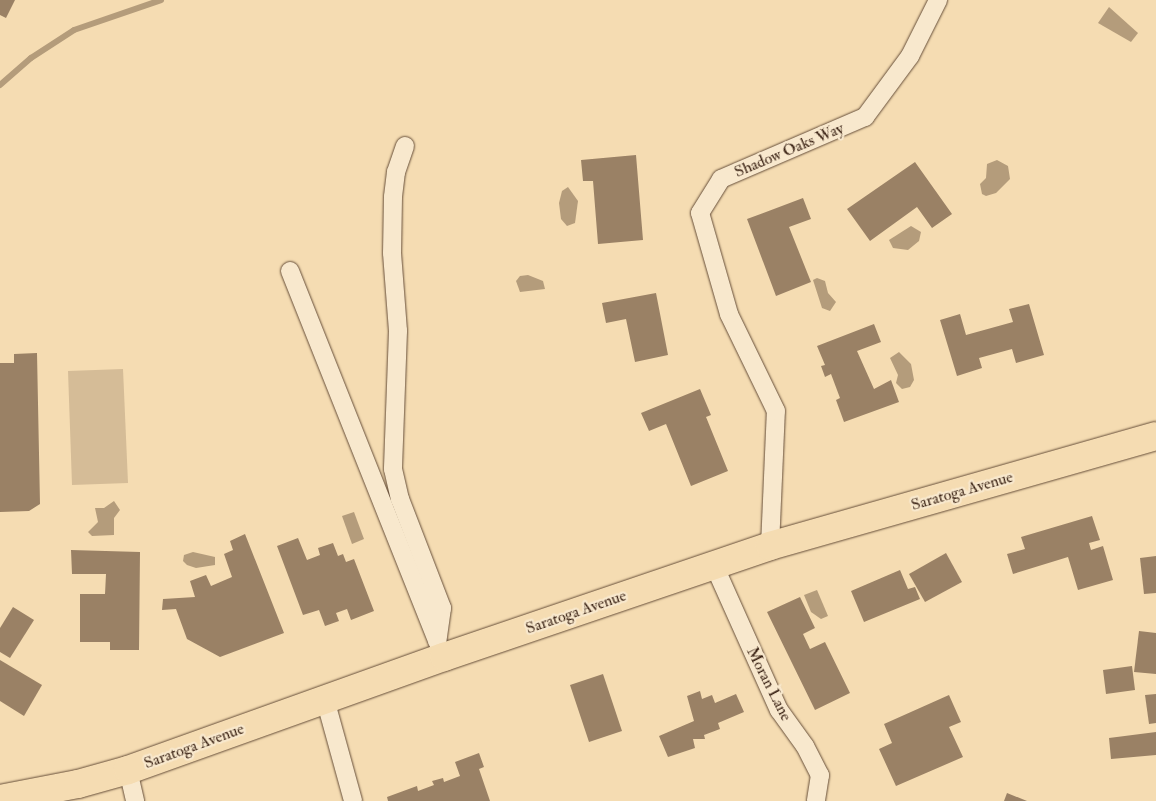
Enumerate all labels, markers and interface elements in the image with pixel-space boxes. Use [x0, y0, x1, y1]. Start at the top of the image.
street label: Shadow Oaks Way [731, 118, 847, 182]
street label: Saratoga Avenue [909, 467, 1015, 515]
street label: Saratoga Avenue [523, 586, 629, 638]
street label: Moran Lane [742, 644, 796, 724]
street label: Saratoga Avenue [141, 719, 247, 773]

